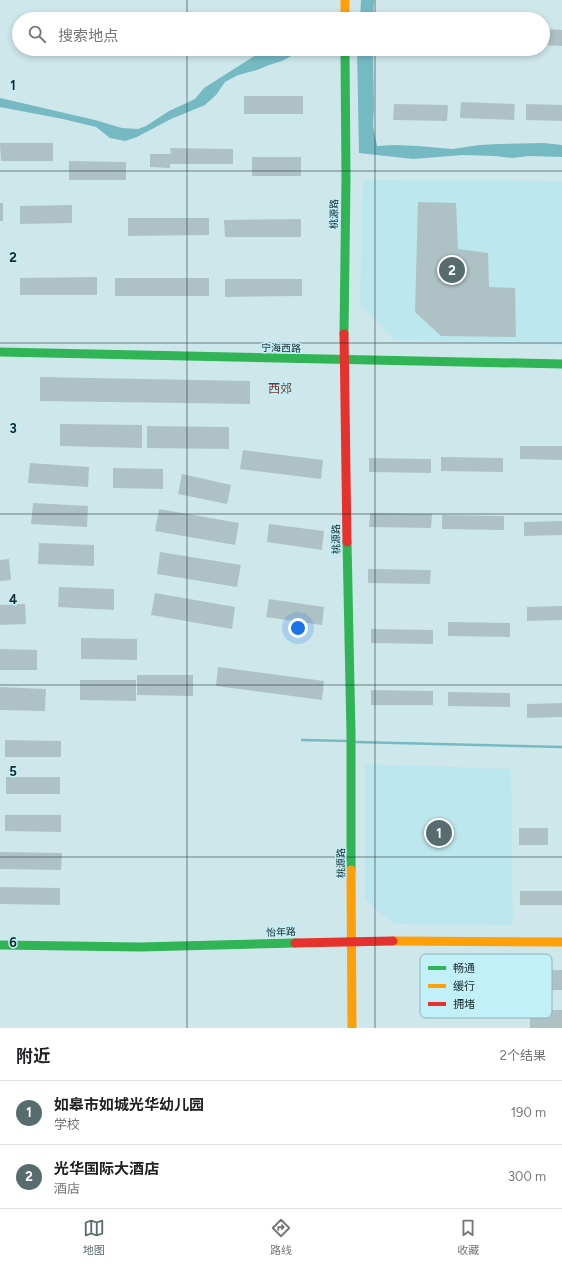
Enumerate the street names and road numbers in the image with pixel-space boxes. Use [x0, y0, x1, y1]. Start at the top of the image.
street label: 桃源路 [327, 199, 341, 229]
street label: 宁海西路 [261, 341, 301, 355]
street label: 桃源路 [329, 524, 343, 554]
street label: 桃源路 [334, 848, 348, 878]
street label: 怡年路 [266, 925, 296, 939]

